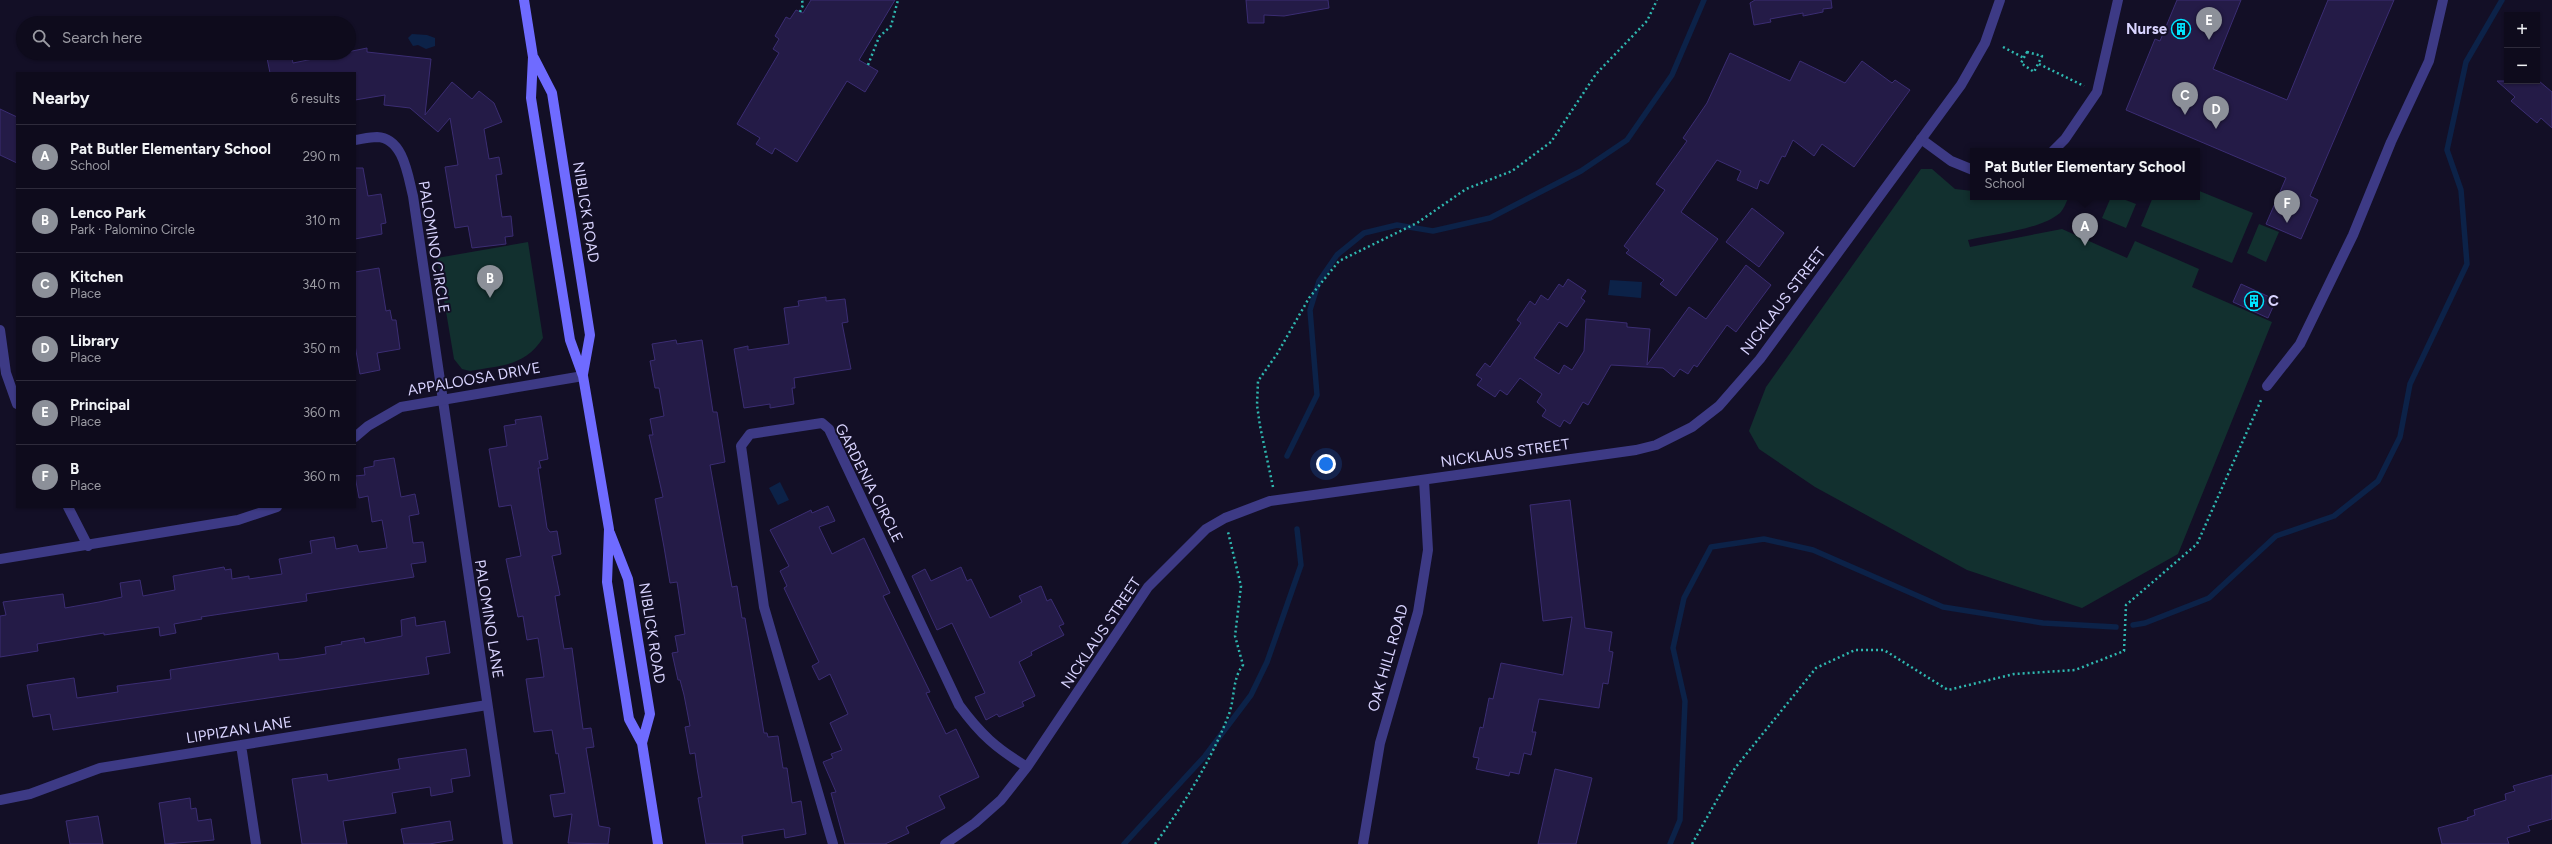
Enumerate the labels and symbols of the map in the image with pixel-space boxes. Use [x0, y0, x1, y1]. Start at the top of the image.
pin: E [2196, 7, 2222, 40]
building icon: Nurse [2170, 18, 2192, 40]
place label: Nurse [2126, 20, 2168, 38]
pin: C [2172, 82, 2198, 115]
pin: D [2203, 96, 2229, 129]
street label: NIBLICK ROAD [569, 160, 603, 264]
street label: PALOMINO CIRCLE [415, 180, 453, 314]
pin: F [2274, 190, 2300, 223]
pin: A [2072, 213, 2098, 246]
street label: NICKLAUS STREET [1737, 243, 1830, 358]
pin: B [477, 265, 503, 298]
building icon: C [2243, 290, 2265, 312]
place label: C [2268, 292, 2279, 310]
street label: APPALOOSA DRIVE [406, 358, 542, 400]
street label: GARDENIA CIRCLE [831, 420, 907, 546]
street label: NICKLAUS STREET [1439, 435, 1571, 471]
your location [1316, 454, 1336, 474]
street label: PALOMINO LANE [471, 558, 507, 680]
street label: NICKLAUS STREET [1057, 573, 1145, 692]
street label: NIBLICK ROAD [635, 581, 669, 685]
street label: OAK HILL ROAD [1364, 602, 1412, 714]
street label: LIPPIZAN LANE [185, 713, 293, 747]

